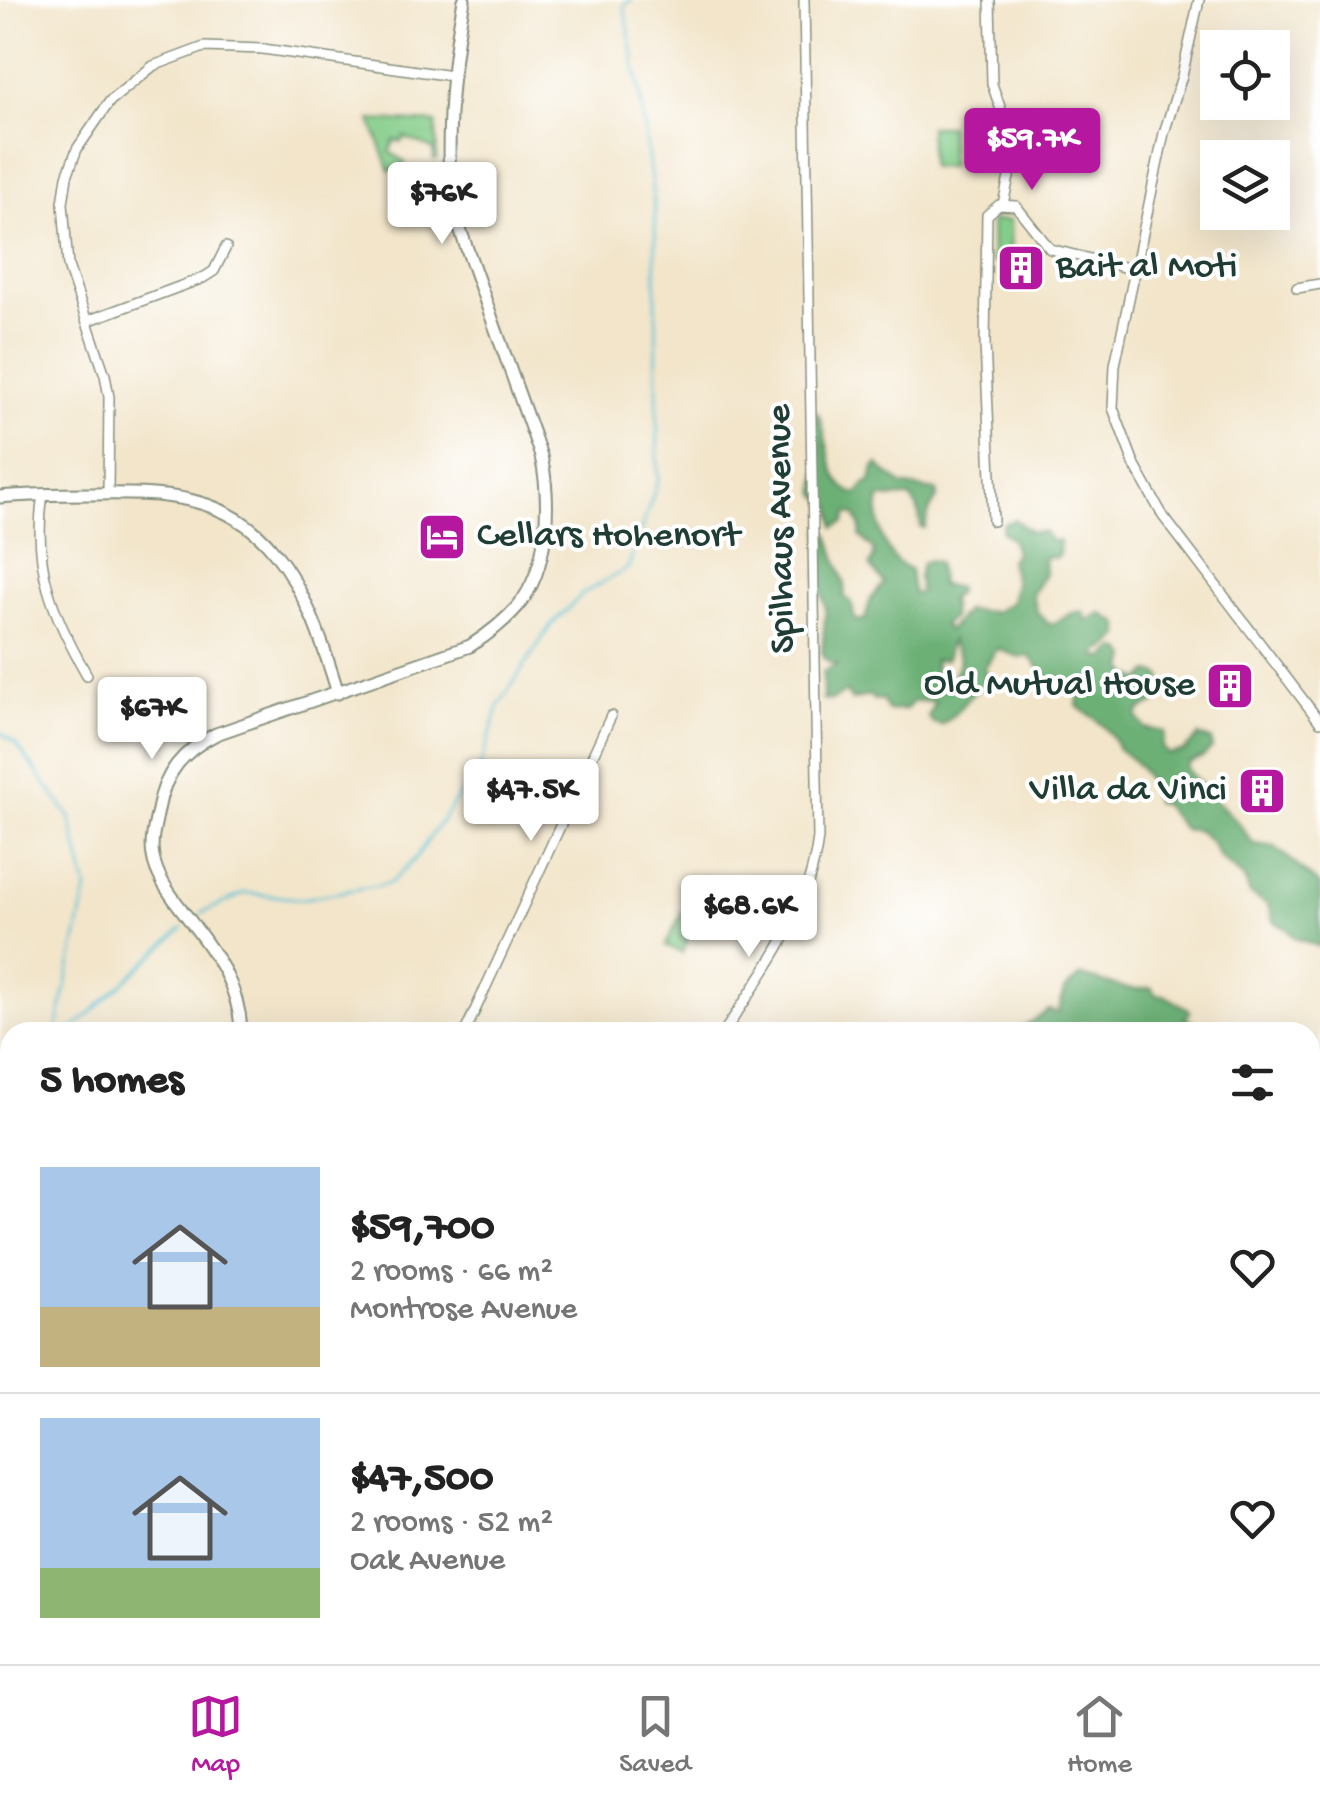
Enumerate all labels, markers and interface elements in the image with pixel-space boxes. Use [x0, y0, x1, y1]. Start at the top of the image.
map controls [1200, 30, 1290, 230]
button: locate [1200, 30, 1290, 120]
pin: $59.7K [951, 108, 1113, 193]
text: $59.7K [986, 121, 1078, 159]
button: layers [1200, 140, 1290, 230]
pin: $76K [383, 162, 501, 247]
text: $76K [410, 175, 474, 213]
building icon: Bait al Moti [995, 242, 1047, 294]
place label: Bait al Moti [1055, 246, 1238, 290]
street label: Spilhaus Avenue [759, 403, 807, 654]
hotel icon: Cellars Hohenort [416, 511, 468, 563]
place label: Cellars Hohenort [477, 515, 743, 559]
building icon: Old Mutual House [1204, 660, 1256, 712]
place label: Old Mutual House [924, 664, 1195, 708]
pin: $67K [93, 677, 211, 762]
text: $67K [120, 690, 184, 728]
pin: $47.5K [450, 759, 612, 844]
building icon: Villa da Vinci [1236, 765, 1288, 817]
place label: Villa da Vinci [1029, 769, 1227, 813]
text: $47.5K [486, 772, 576, 810]
pin: $68.6K [668, 875, 830, 960]
text: $68.6K [703, 888, 795, 926]
icon: filters [1225, 1055, 1280, 1110]
text: 5 homes [40, 1058, 183, 1107]
text: $59,700 [350, 1205, 495, 1254]
icon: home [120, 1207, 240, 1327]
icon: heart [1225, 1240, 1280, 1295]
text: 2 rooms · 66 m² [350, 1254, 553, 1292]
text: Montrose Avenue [350, 1292, 577, 1330]
text: $47,500 [350, 1456, 494, 1505]
icon: home [120, 1458, 240, 1578]
icon: heart [1225, 1491, 1280, 1546]
text: 2 rooms · 52 m² [350, 1505, 553, 1543]
text: Oak Avenue [350, 1543, 505, 1581]
tab: Map [188, 1689, 243, 1782]
tab: Saved [619, 1689, 691, 1782]
tab: Home [1067, 1689, 1132, 1782]

